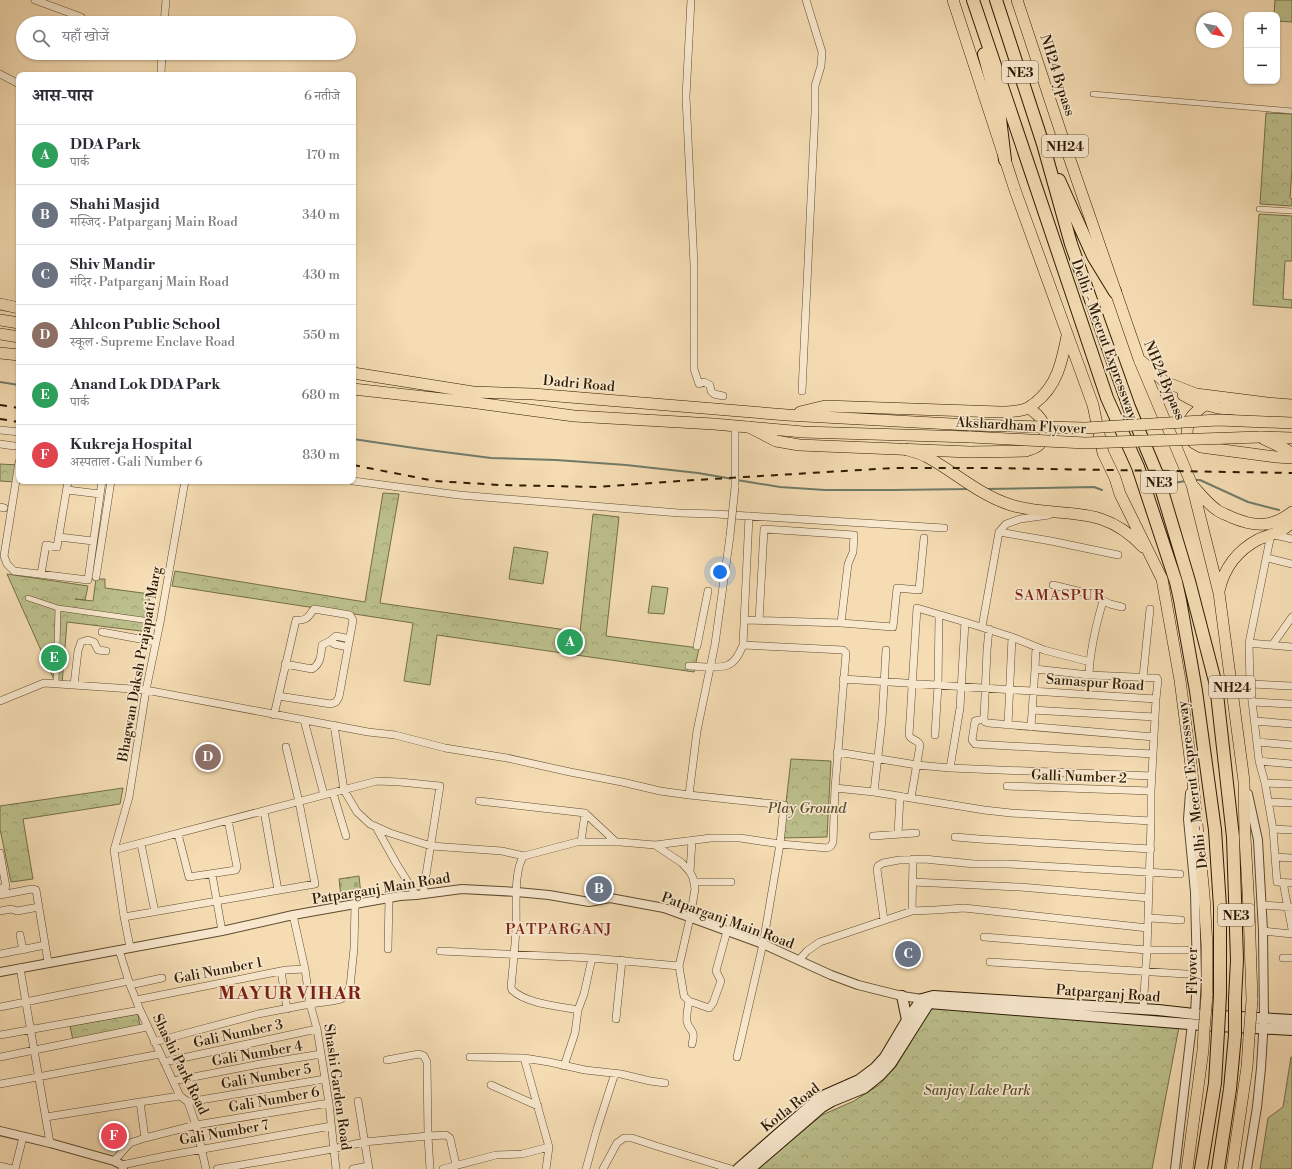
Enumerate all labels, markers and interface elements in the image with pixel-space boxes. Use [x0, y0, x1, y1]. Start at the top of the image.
north arrow [1196, 12, 1232, 48]
map controls [1244, 12, 1280, 84]
button: + [1244, 12, 1280, 48]
search box [16, 16, 356, 60]
icon: search [30, 27, 52, 49]
text: यहाँ खोजें [62, 27, 109, 46]
street label: NH24 Bypass [1035, 32, 1079, 118]
button: − [1244, 48, 1280, 84]
road number: NE3 [1002, 61, 1038, 83]
text: आस-पास [32, 85, 93, 107]
text: 6 नतीजे [304, 88, 340, 104]
text: DDA Park [70, 135, 141, 154]
road number: NH24 [1042, 135, 1088, 157]
text: A [40, 147, 50, 163]
text: 170 m [306, 147, 340, 163]
text: पार्क [70, 154, 89, 170]
text: Shahi Masjid [70, 195, 160, 214]
text: B [40, 207, 50, 223]
text: 340 m [302, 207, 340, 223]
text: मस्जिद · Patparganj Main Road [70, 214, 238, 230]
text: Shiv Mandir [70, 255, 155, 274]
street label: Delhi - Meerut Expressway [1067, 257, 1141, 422]
text: C [40, 267, 50, 283]
text: 430 m [302, 267, 340, 283]
text: मंदिर · Patparganj Main Road [70, 274, 229, 290]
text: Ahlcon Public School [70, 315, 221, 334]
text: D [40, 327, 50, 343]
text: 550 m [303, 327, 340, 343]
text: स्कूल · Supreme Enclave Road [70, 334, 235, 350]
street label: NH24 Bypass [1139, 338, 1189, 423]
street label: Dadri Road [542, 372, 616, 396]
text: Anand Lok DDA Park [70, 375, 221, 394]
text: E [40, 387, 50, 403]
text: 680 m [301, 387, 340, 403]
text: पार्क [70, 394, 89, 410]
street label: Akshardham Flyover [954, 414, 1087, 438]
text: Kukreja Hospital [70, 435, 192, 454]
text: F [40, 447, 50, 463]
text: 830 m [302, 447, 340, 463]
text: अस्पताल · Gali Number 6 [70, 454, 203, 470]
road number: NE3 [1141, 471, 1177, 493]
your location [710, 562, 730, 582]
street label: Bhagwan Daksh Prajapati Marg [114, 564, 166, 764]
district label: SAMASPUR [1015, 586, 1105, 605]
pin: A [557, 627, 583, 657]
pin: E [41, 643, 67, 673]
street label: Samaspur Road [1045, 671, 1145, 695]
road number: NH24 [1209, 676, 1255, 698]
street label: Delhi - Meerut Expressway [1174, 700, 1212, 870]
pin: D [195, 742, 221, 772]
street label: Galli Number 2 [1031, 766, 1127, 788]
park label: Play Ground [767, 800, 847, 818]
street label: Patparganj Main Road [311, 869, 452, 909]
pin: B [586, 874, 612, 904]
street label: Patparganj Main Road [659, 889, 797, 953]
road number: NE3 [1218, 904, 1254, 926]
district label: PATPARGANJ [505, 920, 613, 939]
pin: C [895, 939, 921, 969]
street label: Flyover [1184, 947, 1202, 995]
street label: Gali Number 1 [173, 954, 264, 988]
street label: Patparganj Road [1055, 981, 1161, 1007]
district label: MAYUR VIHAR [218, 982, 362, 1005]
street label: Shashi Park Road [148, 1011, 212, 1118]
street label: Gali Number 3 [192, 1016, 285, 1052]
street label: Shashi Garden Road [319, 1023, 355, 1152]
street label: Gali Number 4 [210, 1037, 304, 1071]
street label: Gali Number 5 [220, 1060, 313, 1094]
street label: Kotla Road [758, 1079, 824, 1136]
park label: Sanjay Lake Park [923, 1082, 1031, 1100]
street label: Gali Number 6 [227, 1083, 322, 1117]
street label: Gali Number 7 [178, 1116, 270, 1150]
pin: F [101, 1121, 127, 1151]

